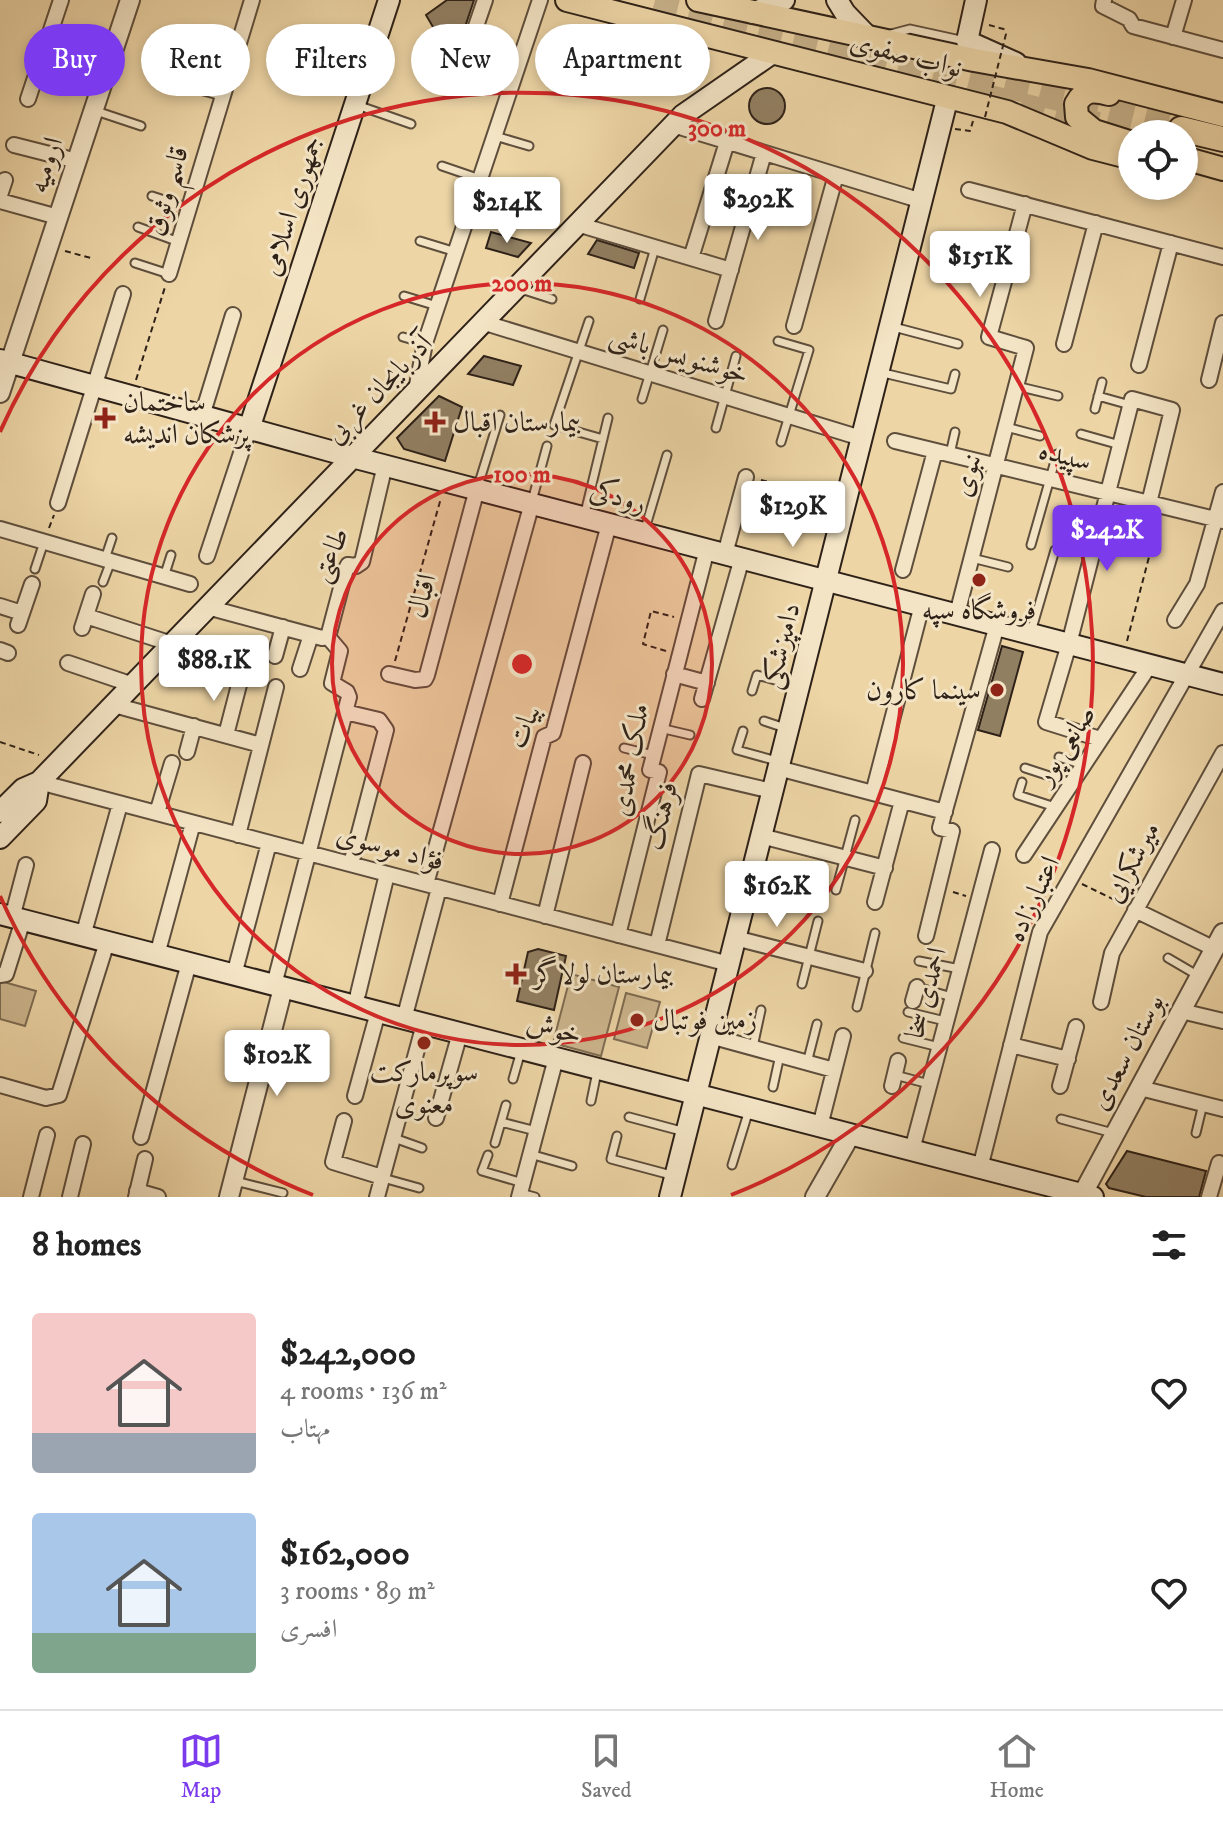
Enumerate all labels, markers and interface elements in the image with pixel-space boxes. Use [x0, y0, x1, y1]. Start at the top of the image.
chip: Buy [24, 24, 125, 96]
chip: Rent [141, 24, 250, 96]
chip: Filters [266, 24, 395, 96]
chip: New [411, 24, 519, 96]
chip: Apartment [535, 24, 710, 96]
street label: نواب صفوی [846, 24, 966, 86]
text: 300 m [688, 114, 746, 144]
map controls [1118, 120, 1198, 200]
button: locate [1118, 120, 1198, 200]
street label: جمهوری اسلامی [253, 132, 331, 280]
street label: ارومیه [21, 133, 71, 197]
street label: قاسم وثوق [137, 142, 206, 243]
pin: $292K [702, 174, 814, 242]
pin: $214K [451, 177, 563, 245]
text: $292K [723, 183, 793, 216]
text: $214K [472, 186, 542, 219]
pin: $151K [924, 231, 1036, 299]
text: $151K [948, 240, 1012, 273]
text: 200 m [492, 269, 552, 299]
street label: خوشنویس باشی [605, 317, 753, 394]
street label: آذربایجان غربی [318, 324, 443, 452]
place label: ساختمان پزشکان اندیشه [123, 385, 252, 452]
place label: بیمارستان اقبال [453, 405, 581, 440]
marker: ساختمان پزشکان اندیشه [94, 407, 116, 429]
marker: بیمارستان اقبال [424, 411, 446, 433]
street label: سپیده [1035, 433, 1095, 480]
street label: نبوی [944, 449, 990, 501]
text: 100 m [493, 460, 551, 490]
street label: رودکی [586, 472, 650, 521]
pin: $129K [737, 481, 849, 549]
text: $129K [759, 490, 827, 523]
pin: $242K [1051, 505, 1163, 573]
text: $242K [1071, 514, 1143, 547]
street label: طاعتی [303, 522, 359, 589]
street label: اقبال [399, 570, 445, 622]
marker: فروشگاه سپه [970, 571, 988, 589]
place label: فروشگاه سپه [922, 592, 1036, 628]
street label: دامپزشکی [753, 599, 810, 693]
pin: $88.1K [149, 635, 279, 703]
text: $88.1K [177, 644, 251, 677]
centre of rings [508, 650, 536, 678]
place label: سینما کارون [866, 673, 981, 708]
marker: سینما کارون [988, 681, 1006, 699]
street label: صانعی پور [1025, 699, 1105, 795]
street label: بیات [500, 700, 548, 754]
street label: ملک محمدی [603, 701, 657, 819]
street label: فرهنگ [635, 778, 686, 854]
street label: میرشکرایی [1096, 815, 1168, 909]
street label: فؤاد موسوی [332, 817, 448, 879]
street label: اعتبارزاده [998, 850, 1068, 948]
pin: $162K [721, 861, 833, 929]
text: $162K [743, 870, 811, 903]
street label: احمدی سخا [897, 944, 955, 1042]
place label: بیمارستان لولاگر [531, 955, 674, 992]
marker: بیمارستان لولاگر [505, 963, 527, 985]
street label: بوستان سعدی [1082, 988, 1172, 1116]
place label: زمین فوتبال [653, 1003, 757, 1038]
street label: خوش [523, 1005, 585, 1053]
marker: زمین فوتبال [628, 1011, 646, 1029]
pin: $102K [221, 1030, 333, 1098]
marker: سوپرمارکت معنوی [415, 1034, 433, 1052]
text: $102K [243, 1039, 311, 1072]
place label: سوپرمارکت معنوی [370, 1055, 478, 1122]
icon: filters [1147, 1223, 1191, 1267]
text: 8 homes [32, 1224, 141, 1266]
text: $242,000 [280, 1333, 416, 1375]
icon: home [96, 1345, 192, 1441]
icon: heart [1147, 1371, 1191, 1415]
text: 4 rooms · 136 m² [280, 1375, 447, 1408]
text: مهتاب [280, 1413, 330, 1446]
text: $162,000 [280, 1533, 410, 1575]
icon: home [96, 1545, 192, 1641]
icon: heart [1147, 1571, 1191, 1615]
text: 3 rooms · 89 m² [280, 1575, 435, 1608]
text: افسری [280, 1613, 337, 1646]
tab: Map [179, 1729, 223, 1804]
tab: Saved [581, 1729, 632, 1804]
tab: Home [990, 1729, 1044, 1804]

